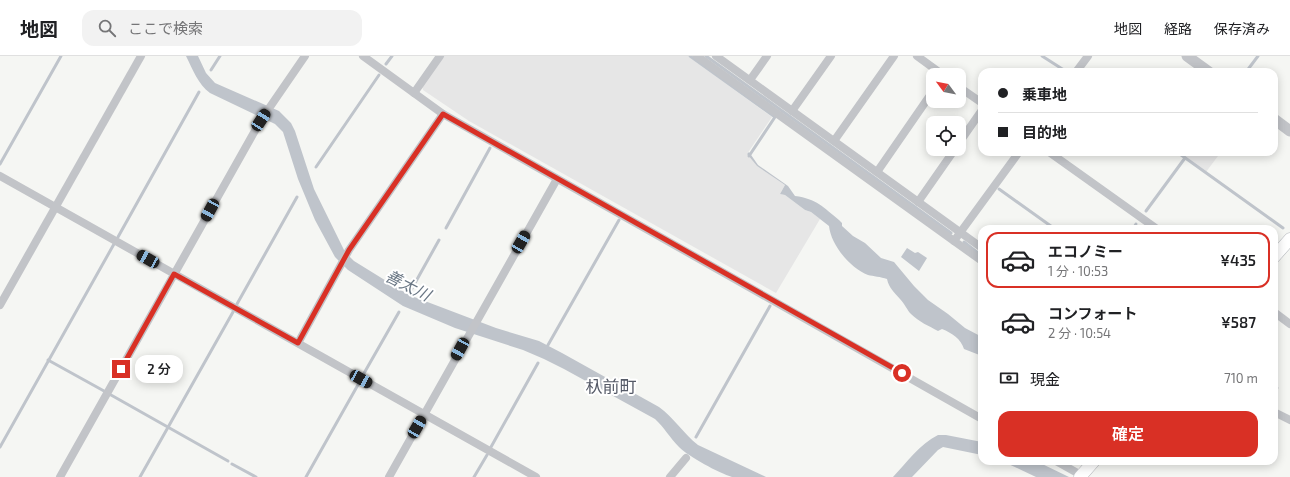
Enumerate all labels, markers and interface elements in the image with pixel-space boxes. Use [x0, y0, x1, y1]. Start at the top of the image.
search box [82, 10, 362, 46]
text: 地図 [20, 17, 58, 40]
icon: search [96, 17, 118, 39]
text: ここで検索 [128, 19, 203, 37]
text: 地図 [1114, 20, 1142, 37]
text: 経路 [1164, 20, 1192, 37]
text: 保存済み [1214, 20, 1270, 37]
north arrow [926, 68, 966, 108]
map controls [926, 68, 966, 156]
text: 乗車地 [1022, 85, 1067, 103]
car [249, 107, 273, 133]
button: locate [926, 116, 966, 156]
text: 目的地 [1022, 123, 1067, 141]
car [199, 197, 221, 223]
car [510, 229, 532, 255]
icon: car [1000, 242, 1036, 278]
text: エコノミー [1048, 242, 1123, 260]
car [135, 248, 161, 270]
text: ¥435 [1220, 251, 1256, 269]
text: 1 分 · 10:53 [1048, 263, 1108, 279]
water label: 善太川 [383, 265, 436, 305]
icon: car [1000, 304, 1036, 340]
text: コンフォート [1048, 304, 1138, 322]
text: ¥587 [1221, 313, 1256, 331]
text: 2 分 · 10:54 [1048, 325, 1111, 341]
car [449, 336, 471, 362]
callout: 2 分 [135, 355, 183, 383]
route end [112, 360, 130, 378]
text: 2 分 [147, 361, 171, 377]
route start [893, 364, 911, 382]
icon: cash [998, 367, 1020, 389]
car [348, 368, 374, 390]
text: 現金 [1030, 370, 1060, 388]
text: 710 m [1224, 370, 1258, 386]
district label: 杁前町 [586, 376, 637, 396]
button: 確定 [998, 411, 1258, 457]
car [406, 414, 428, 440]

